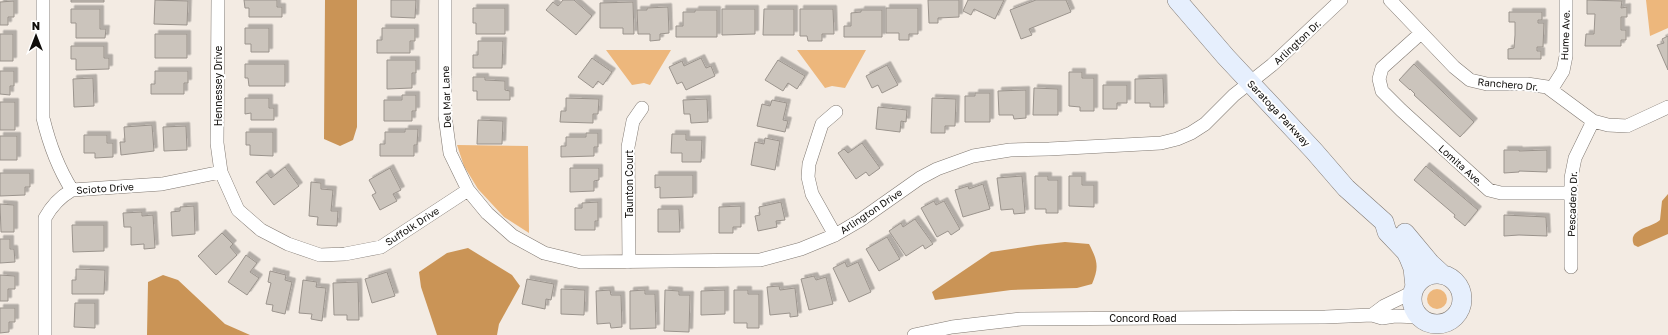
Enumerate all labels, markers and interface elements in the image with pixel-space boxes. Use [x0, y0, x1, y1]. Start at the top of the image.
street label: Hume Ave. [1558, 9, 1572, 61]
north arrow [16, 16, 56, 56]
street label: Arlington Dr. [1271, 17, 1323, 67]
text: N [32, 19, 40, 32]
street label: Hennessey Drive [212, 46, 224, 126]
street label: Del Mar Lane [439, 65, 453, 128]
street label: Ranchero Dr. [1477, 75, 1539, 93]
street label: Saratoga Parkway [1245, 77, 1313, 149]
street label: Lomita Ave. [1436, 142, 1486, 188]
street label: Taunton Court [623, 150, 635, 218]
street label: Pescadero Dr. [1565, 171, 1579, 237]
street label: Scioto Drive [76, 180, 134, 196]
street label: Arlington Drive [838, 186, 904, 236]
street label: Suffolk Drive [383, 204, 441, 248]
street label: Concord Road [1109, 312, 1177, 324]

